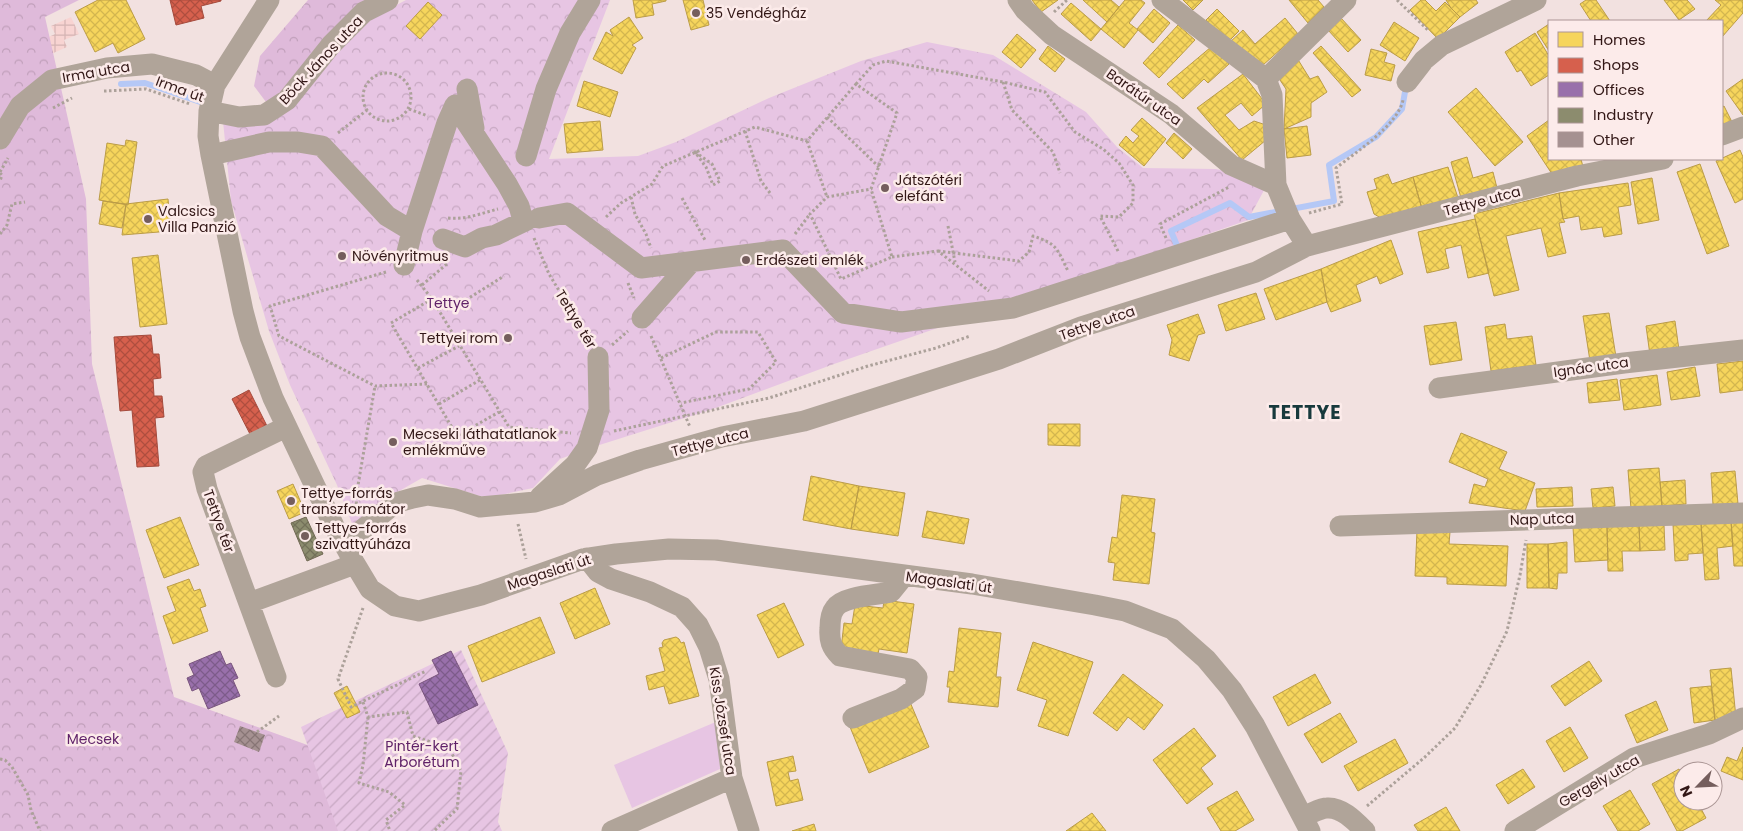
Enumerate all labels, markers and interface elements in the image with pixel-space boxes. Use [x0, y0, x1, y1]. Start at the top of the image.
place label: 35 Vendégház [706, 3, 806, 23]
marker: 35 Vendégház [690, 7, 702, 19]
street label: Böck János utca [275, 11, 367, 109]
legend [1548, 20, 1723, 160]
text: Homes [1593, 29, 1646, 50]
text: Shops [1593, 54, 1639, 75]
street label: Irma utca [61, 56, 131, 88]
street label: Barátúr utca [1102, 64, 1186, 130]
street label: Irma út [153, 71, 207, 107]
text: Offices [1593, 79, 1645, 100]
text: Industry [1593, 104, 1654, 125]
text: Other [1593, 129, 1635, 150]
place label: Játszótéri elefánt [895, 170, 962, 206]
street label: Tettye utca [1441, 181, 1523, 221]
marker: Játszótéri elefánt [879, 182, 891, 194]
place label: Valcsics Villa Panzió [158, 201, 236, 237]
marker: Valcsics Villa Panzió [142, 213, 154, 225]
place label: Növényritmus [352, 246, 449, 266]
marker: Növényritmus [336, 250, 348, 262]
place label: Erdészeti emlék [756, 250, 864, 270]
marker: Erdészeti emlék [740, 254, 752, 266]
street label: Tettye tér [550, 286, 602, 352]
park label: Tettye [426, 293, 470, 313]
street label: Tettye utca [1057, 301, 1137, 345]
place label: Tettyei rom [419, 328, 498, 348]
marker: Tettyei rom [502, 332, 514, 344]
street label: Ignác utca [1552, 352, 1630, 382]
district label: TETTYE [1269, 399, 1342, 426]
street label: Tettye utca [669, 423, 751, 461]
place label: Mecseki láthatatlanok emlékműve [403, 424, 558, 460]
marker: Mecseki láthatatlanok emlékműve [387, 436, 399, 448]
place label: Tettye-forrás transzformátor [301, 483, 405, 519]
street label: Tettye tér [198, 487, 240, 555]
marker: Tettye-forrás transzformátor [285, 495, 297, 507]
street label: Nap utca [1509, 508, 1575, 530]
place label: Tettye-forrás szivattyúháza [315, 518, 411, 554]
marker: Tettye-forrás szivattyúháza [299, 530, 311, 542]
street label: Magaslati út [505, 549, 593, 595]
street label: Magaslati út [905, 566, 993, 598]
street label: Kiss József utca [705, 665, 741, 777]
park label: Mecsek [67, 729, 120, 749]
park label: Pintér-kert Arborétum [384, 736, 460, 772]
street label: Gergely utca [1555, 750, 1643, 812]
north arrow [1673, 761, 1723, 811]
text: N [1675, 782, 1697, 800]

